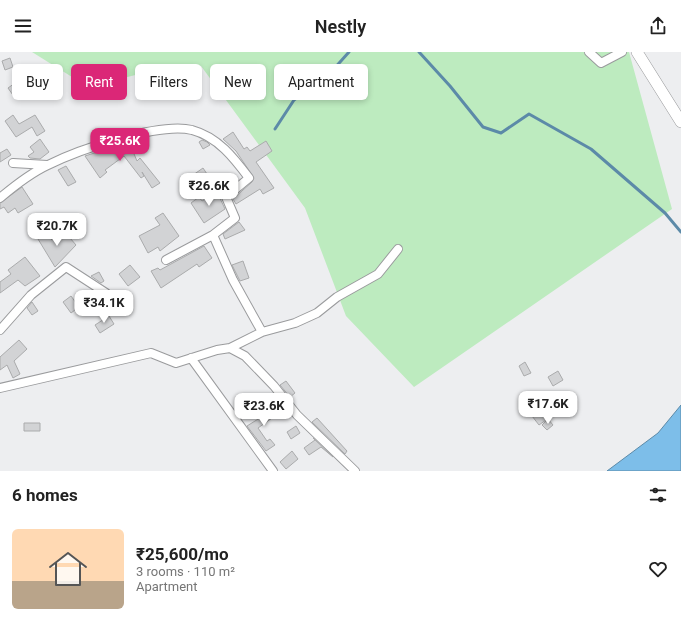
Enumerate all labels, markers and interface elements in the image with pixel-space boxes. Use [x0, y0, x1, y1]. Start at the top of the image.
icon: menu [12, 15, 34, 37]
icon: share [647, 15, 669, 37]
text: Nestly [315, 16, 366, 37]
chip: Buy [12, 64, 63, 100]
chip: Rent [71, 64, 127, 100]
chip: Filters [135, 64, 202, 100]
chip: New [210, 64, 266, 100]
chip: Apartment [274, 64, 368, 100]
pin: ₹25.6K [87, 128, 153, 162]
text: ₹25.6K [99, 133, 141, 148]
pin: ₹26.6K [176, 173, 242, 207]
text: ₹26.6K [188, 178, 230, 193]
pin: ₹20.7K [24, 213, 90, 247]
text: ₹20.7K [36, 218, 78, 233]
pin: ₹34.1K [71, 290, 137, 324]
text: ₹34.1K [83, 295, 125, 310]
pin: ₹17.6K [515, 391, 581, 425]
pin: ₹23.6K [231, 393, 297, 427]
text: ₹17.6K [527, 396, 569, 411]
text: ₹23.6K [243, 398, 285, 413]
icon: filters [647, 484, 669, 506]
text: 6 homes [12, 485, 78, 505]
text: ₹25,600/mo [136, 544, 229, 564]
icon: home [44, 545, 92, 593]
icon: heart [647, 558, 669, 580]
text: 3 rooms · 110 m² [136, 564, 235, 579]
text: Apartment [136, 579, 198, 594]

